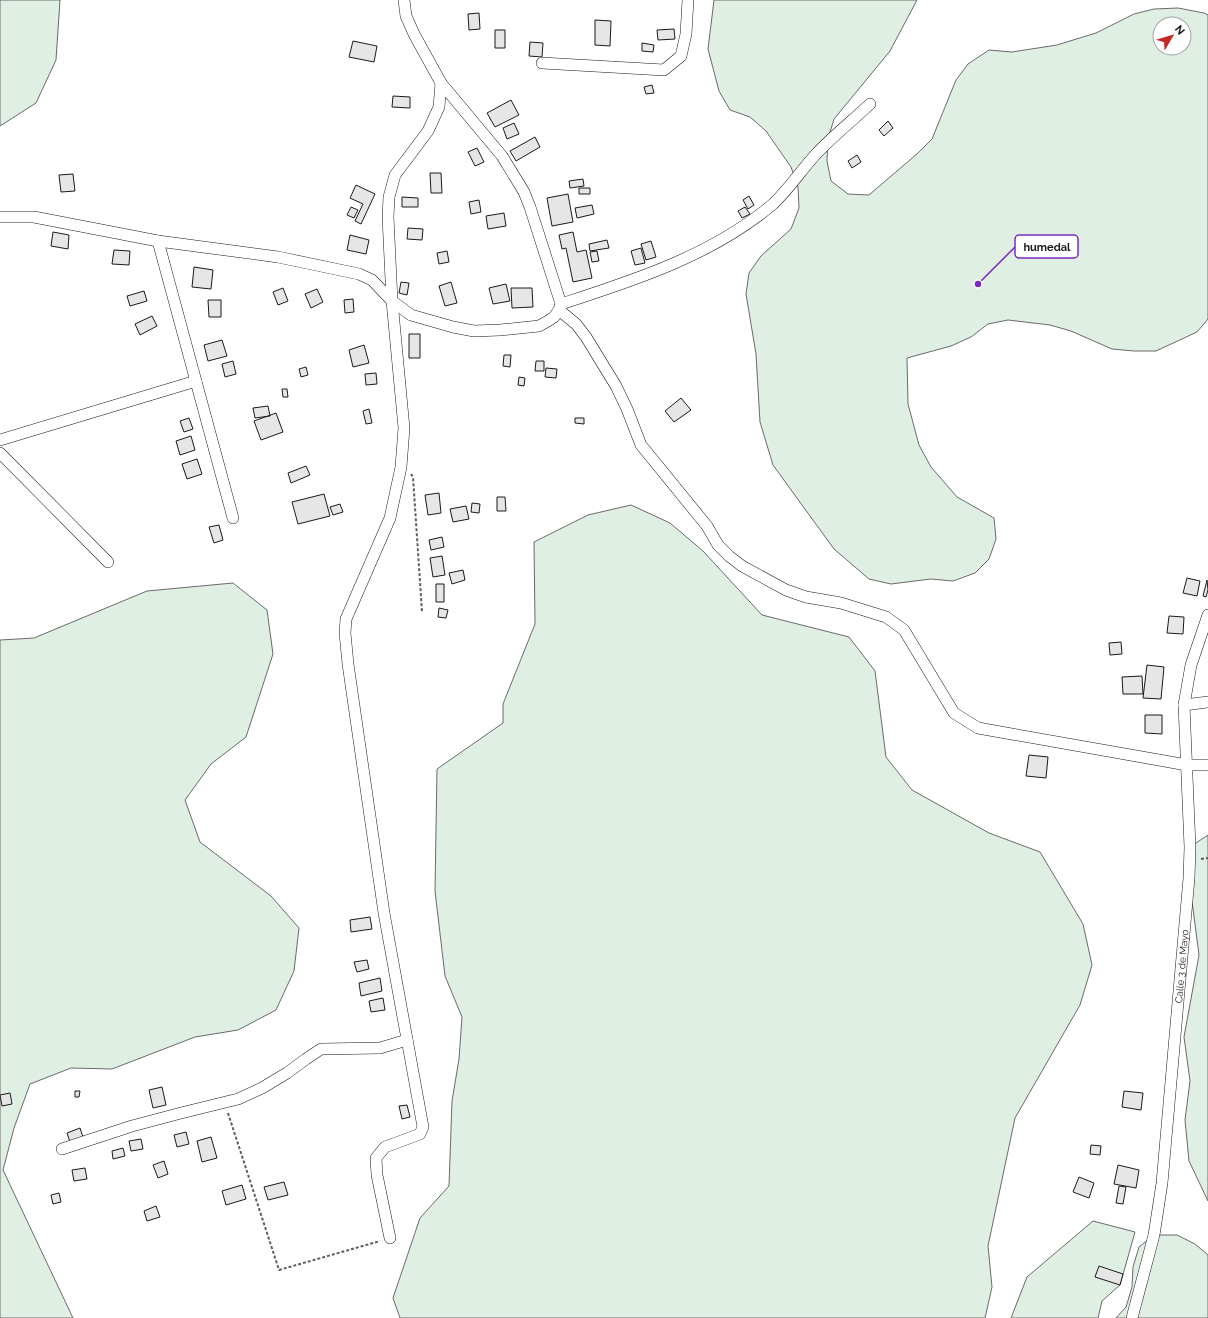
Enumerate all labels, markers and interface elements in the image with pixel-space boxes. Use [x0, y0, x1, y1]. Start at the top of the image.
north arrow [1152, 16, 1192, 56]
text: N [1172, 23, 1187, 37]
callout: humedal [1015, 235, 1078, 258]
text: humedal [1023, 241, 1071, 254]
street label: Calle 3 de Mayo [1173, 929, 1190, 1004]

